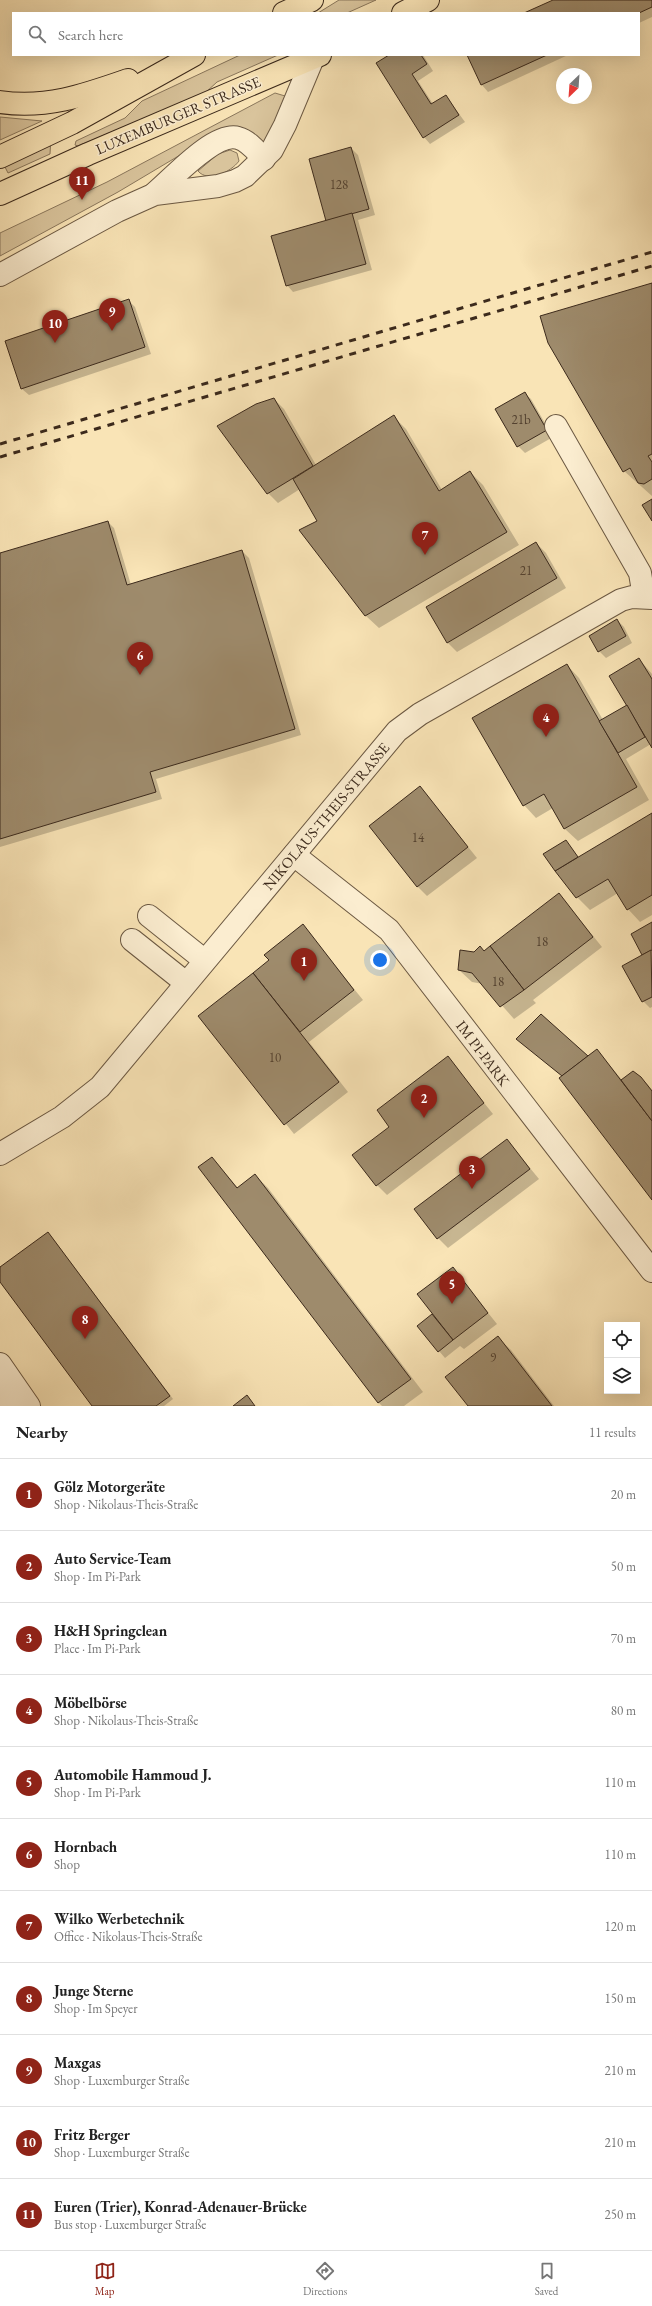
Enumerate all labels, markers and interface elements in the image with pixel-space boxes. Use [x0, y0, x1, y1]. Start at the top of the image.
search box [12, 12, 640, 56]
icon: search [26, 23, 48, 45]
text: Search here [58, 25, 123, 44]
north arrow [556, 68, 592, 104]
street label: LUXEMBURGER STRASSE [93, 71, 264, 158]
pin: 11 [69, 167, 95, 200]
house number: 128 [330, 176, 348, 193]
pin: 9 [99, 298, 125, 331]
pin: 10 [42, 310, 68, 343]
house number: 21b [511, 411, 531, 428]
pin: 7 [412, 522, 438, 555]
house number: 21 [520, 562, 532, 579]
pin: 6 [127, 642, 153, 675]
pin: 4 [533, 704, 559, 737]
street label: NIKOLAUS-THEIS-STRASSE [259, 738, 394, 894]
house number: 14 [412, 829, 425, 846]
house number: 18 [536, 933, 548, 950]
pin: 1 [291, 948, 317, 981]
your location [370, 950, 390, 970]
house number: 18 [492, 973, 504, 990]
street label: IM PI-PARK [452, 1016, 514, 1090]
house number: 10 [269, 1049, 281, 1066]
pin: 2 [411, 1085, 437, 1118]
pin: 3 [459, 1156, 485, 1189]
pin: 5 [439, 1271, 465, 1304]
pin: 8 [72, 1306, 98, 1339]
map controls [604, 1322, 640, 1394]
button: locate [604, 1322, 640, 1358]
house number: 9 [490, 1349, 497, 1366]
button: layers [604, 1358, 640, 1394]
text: Nearby [16, 1421, 68, 1443]
text: 11 results [589, 1424, 636, 1441]
text: Gölz Motorgeräte [54, 1477, 165, 1496]
text: 1 [26, 1486, 32, 1503]
text: 20 m [611, 1486, 636, 1503]
text: Shop · Nikolaus-Theis-Straße [54, 1496, 198, 1513]
text: Auto Service-Team [54, 1549, 171, 1568]
text: 2 [26, 1558, 32, 1575]
text: 50 m [611, 1558, 636, 1575]
text: Shop · Im Pi-Park [54, 1568, 141, 1585]
text: H&H Springclean [54, 1621, 167, 1640]
text: 3 [26, 1630, 32, 1647]
text: 70 m [611, 1630, 636, 1647]
text: Place · Im Pi-Park [54, 1640, 141, 1657]
text: Möbelbörse [54, 1693, 127, 1712]
text: 4 [26, 1702, 32, 1719]
text: 80 m [611, 1702, 636, 1719]
text: Shop · Nikolaus-Theis-Straße [54, 1712, 198, 1729]
text: Automobile Hammoud J. [54, 1765, 211, 1784]
text: 5 [26, 1774, 32, 1791]
text: 110 m [605, 1774, 636, 1791]
text: Shop · Im Pi-Park [54, 1784, 141, 1801]
text: Hornbach [54, 1837, 117, 1856]
text: 6 [26, 1846, 32, 1863]
text: 110 m [605, 1846, 636, 1863]
text: Shop [54, 1856, 80, 1873]
text: Wilko Werbetechnik [54, 1909, 184, 1928]
text: 7 [26, 1918, 32, 1935]
text: 120 m [605, 1918, 636, 1935]
text: Office · Nikolaus-Theis-Straße [54, 1928, 203, 1945]
text: Junge Sterne [54, 1981, 133, 2000]
text: 8 [26, 1990, 32, 2007]
text: 150 m [605, 1990, 636, 2007]
text: Shop · Im Speyer [54, 2000, 138, 2017]
text: Maxgas [54, 2053, 101, 2072]
text: 9 [26, 2062, 32, 2079]
text: 210 m [605, 2062, 636, 2079]
text: Shop · Luxemburger Straße [54, 2072, 189, 2089]
text: Fritz Berger [54, 2125, 130, 2144]
text: 10 [22, 2134, 36, 2151]
text: 210 m [605, 2134, 636, 2151]
text: Shop · Luxemburger Straße [54, 2144, 189, 2161]
text: Euren (Trier), Konrad-Adenauer-Brücke [54, 2197, 307, 2216]
text: 11 [22, 2206, 36, 2223]
text: 250 m [605, 2206, 636, 2223]
text: Bus stop · Luxemburger Straße [54, 2216, 206, 2233]
tab: Map [94, 2260, 116, 2298]
tab: Directions [303, 2260, 347, 2298]
tab: Saved [535, 2260, 558, 2298]

